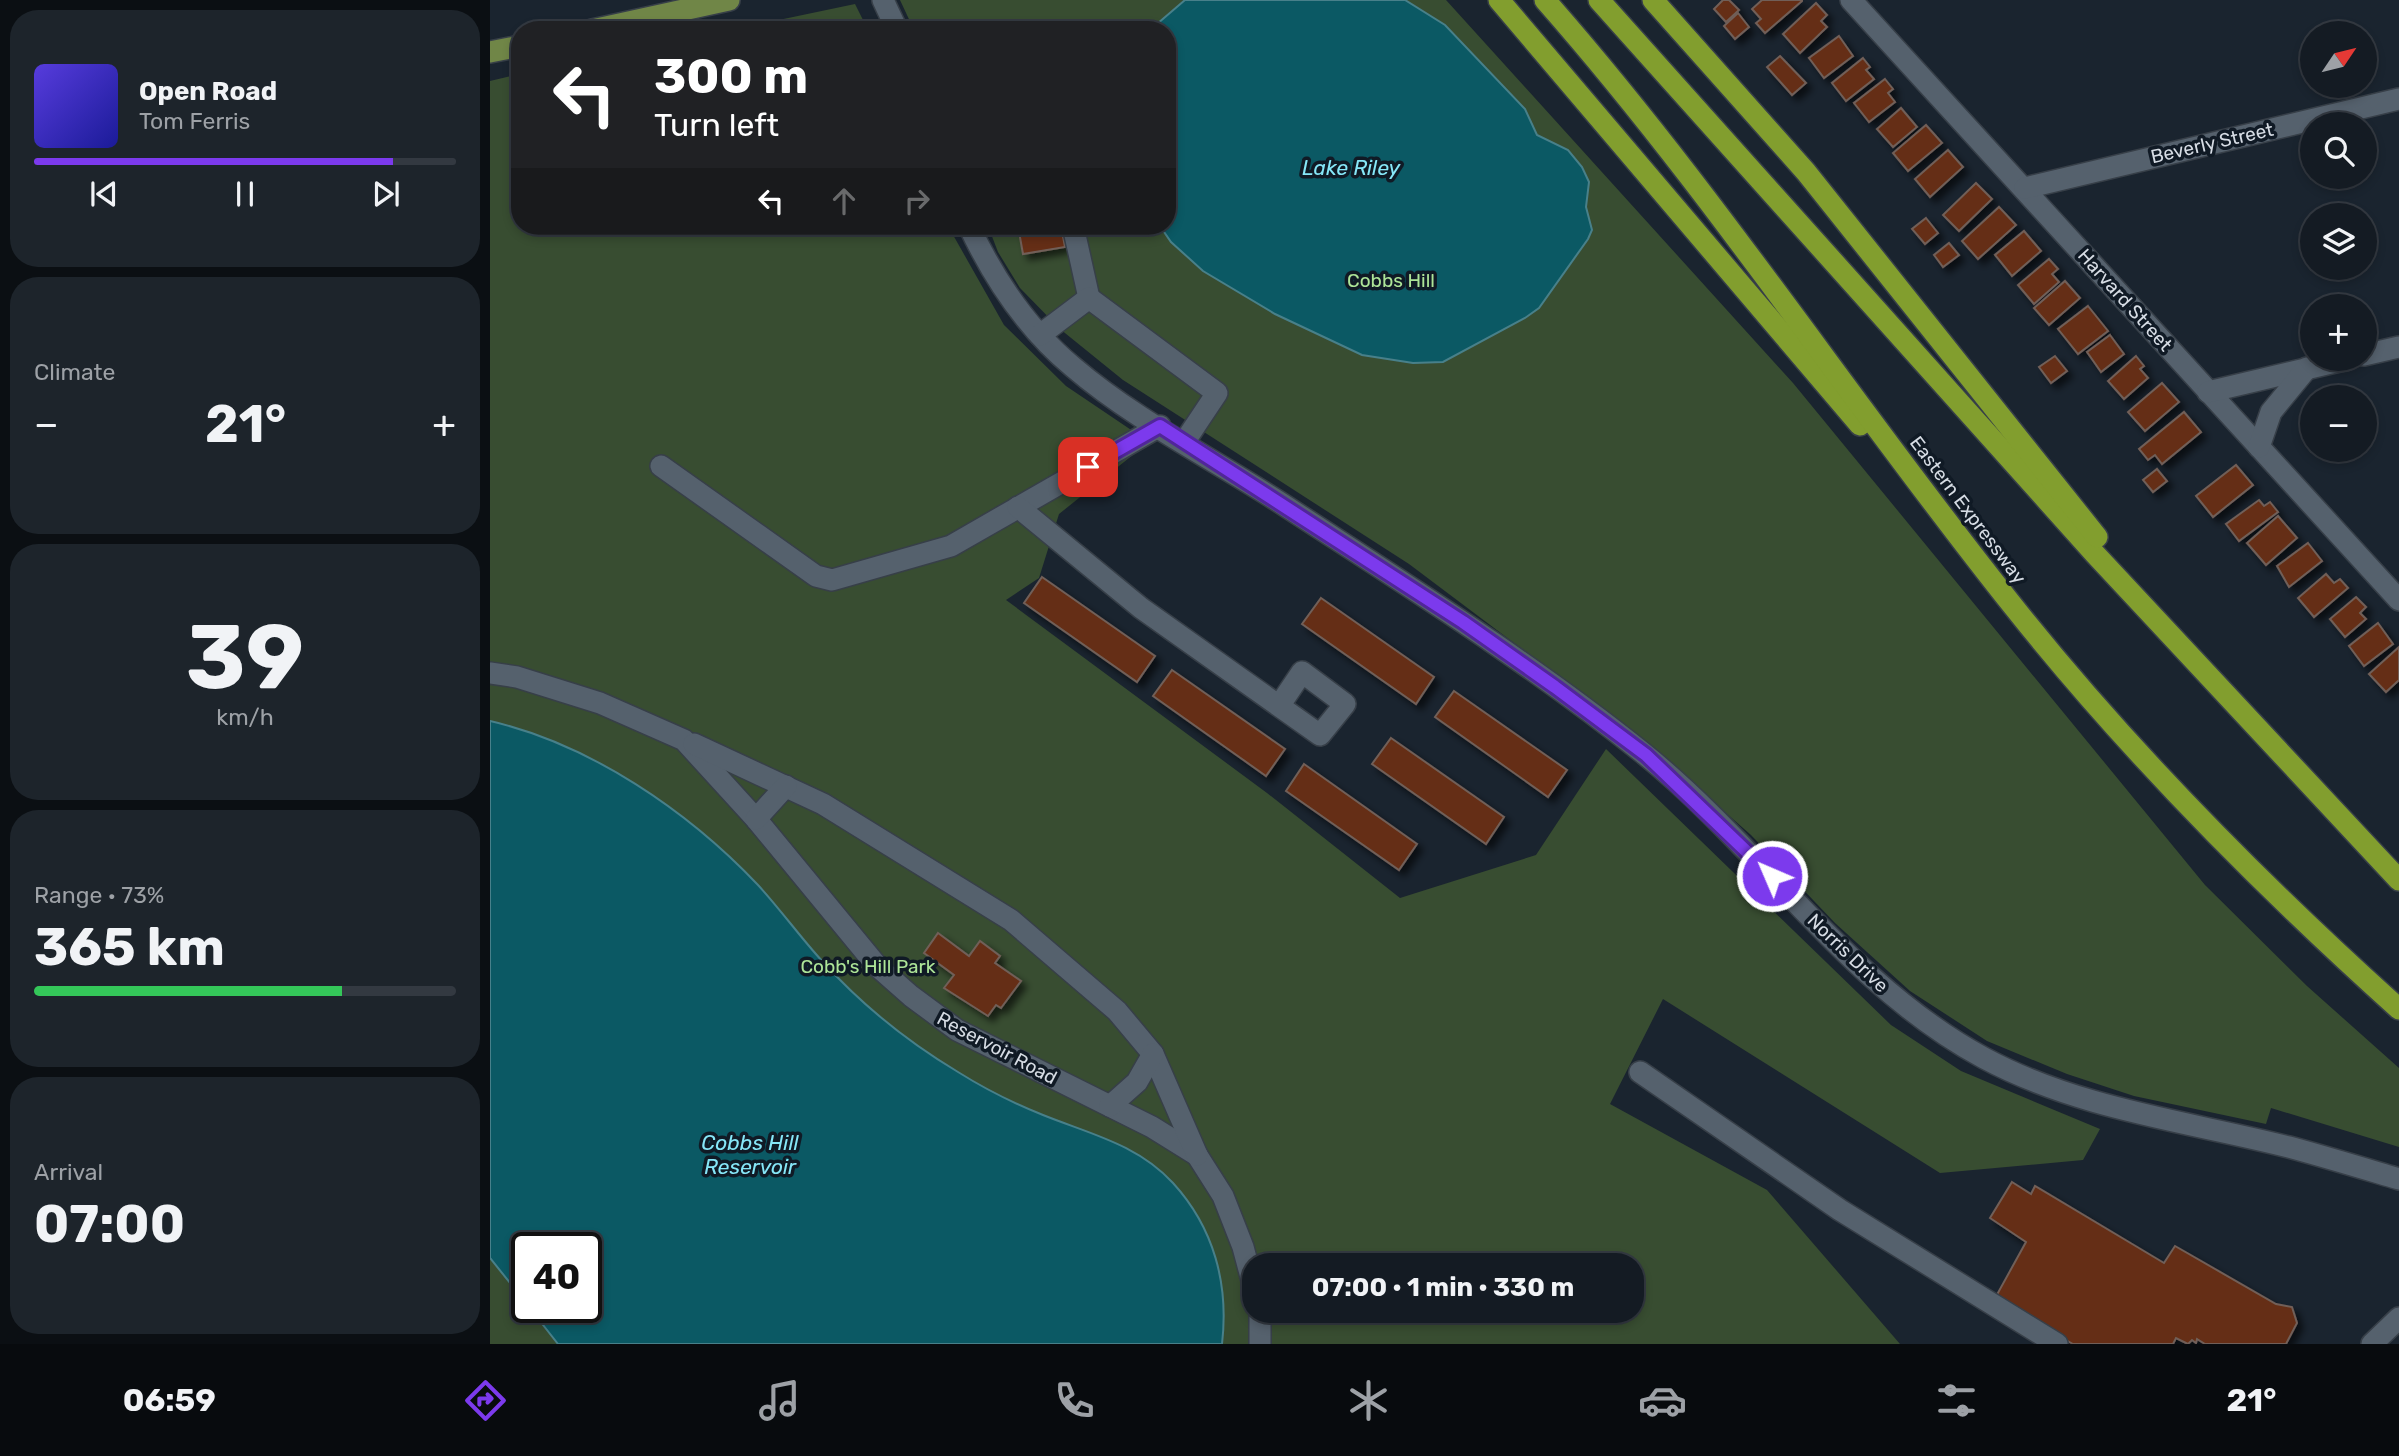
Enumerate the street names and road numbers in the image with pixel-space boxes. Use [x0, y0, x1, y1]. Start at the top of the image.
street label: Beverly Street [2148, 118, 2276, 168]
street label: Harvard Street [2073, 244, 2177, 356]
street label: Eastern Expressway [1905, 432, 2031, 588]
street label: Norris Drive [1803, 909, 1893, 997]
street label: Reservoir Road [933, 1007, 1061, 1089]

